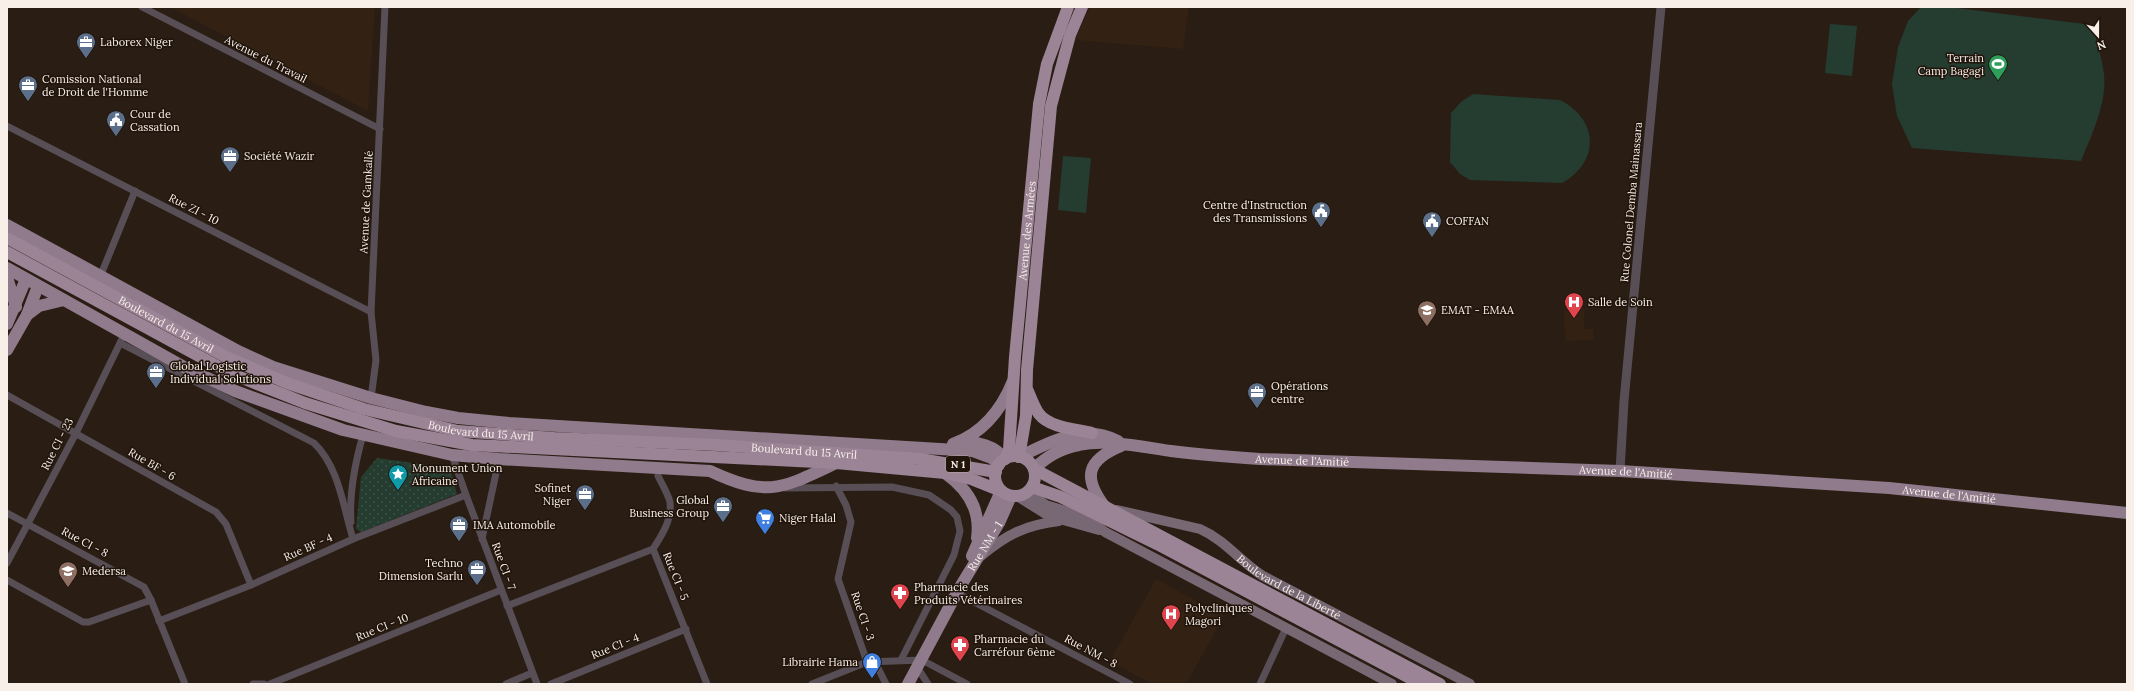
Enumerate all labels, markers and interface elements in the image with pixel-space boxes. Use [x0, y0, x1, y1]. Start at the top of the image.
north arrow [2078, 16, 2118, 56]
office icon: Laborex Niger [75, 31, 97, 59]
street label: Avenue du Travail [222, 32, 310, 86]
place label: Laborex Niger [100, 35, 173, 49]
text: N [2095, 37, 2108, 54]
place label: Terrain Camp Bagagi [1918, 51, 1984, 78]
sports icon: Terrain Camp Bagagi [1987, 53, 2009, 81]
place label: Comission National de Droit de l'Homme [42, 72, 148, 99]
office icon: Comission National de Droit de l'Homme [17, 74, 39, 102]
place label: Cour de Cassation [130, 107, 180, 134]
public building icon: Cour de Cassation [105, 109, 127, 137]
street label: Rue Colonel Demba Mainassara [1617, 121, 1645, 283]
office icon: Société Wazir [219, 145, 241, 173]
place label: Société Wazir [244, 149, 315, 163]
street label: Avenue de Gamkallé [356, 150, 376, 255]
street label: Avenue des Armées [1015, 181, 1039, 282]
street label: Rue ZI - 10 [166, 190, 222, 228]
place label: Centre d'Instruction des Transmissions [1203, 198, 1307, 225]
public building icon: Centre d'Instruction des Transmissions [1310, 200, 1332, 228]
public building icon: COFFAN [1421, 210, 1443, 238]
place label: COFFAN [1446, 214, 1489, 228]
hospital icon: Salle de Soin [1563, 291, 1585, 319]
street label: Boulevard du 15 Avril [116, 293, 216, 356]
place label: Salle de Soin [1588, 295, 1653, 309]
school or university icon: EMAT - EMAA [1416, 299, 1438, 327]
place label: EMAT - EMAA [1441, 303, 1515, 317]
place label: Global Logistic Individual Solutions [170, 359, 271, 386]
office icon: Global Logistic Individual Solutions [145, 361, 167, 389]
place label: Opérations centre [1271, 379, 1328, 406]
office icon: Opérations centre [1246, 381, 1268, 409]
street label: Rue CI - 23 [38, 416, 76, 472]
street label: Boulevard du 15 Avril [427, 417, 534, 443]
street label: Boulevard du 15 Avril [751, 440, 857, 462]
street label: Rue BF - 6 [126, 445, 178, 483]
street label: Avenue de l'Amitié [1254, 452, 1349, 469]
road number: N 1 [946, 456, 970, 472]
place label: Monument Union Africaine [411, 461, 503, 488]
place icon: Monument Union Africaine [387, 463, 409, 491]
street label: Avenue de l'Amitié [1578, 463, 1673, 481]
place label: Sofinet Niger [535, 481, 572, 508]
street label: Avenue de l'Amitié [1901, 482, 1997, 506]
office icon: Sofinet Niger [574, 483, 596, 511]
place label: Global Business Group [629, 493, 709, 520]
office icon: Global Business Group [712, 495, 734, 523]
supermarket icon: Niger Halal [754, 507, 776, 535]
place label: Niger Halal [779, 511, 836, 525]
office icon: IMA Automobile [448, 514, 470, 542]
place label: IMA Automobile [473, 518, 555, 532]
street label: Rue NM - 1 [964, 518, 1006, 574]
street label: Rue CI - 8 [59, 524, 111, 560]
street label: Rue BF - 4 [281, 530, 335, 564]
street label: Rue CI - 7 [489, 540, 519, 592]
street label: Rue CI - 5 [660, 550, 692, 602]
street label: Boulevard de la Liberté [1234, 551, 1343, 622]
place label: Techno Dimension Sarlu [379, 556, 463, 583]
office icon: Techno Dimension Sarlu [466, 558, 488, 586]
school or university icon: Medersa [57, 560, 79, 588]
place label: Medersa [82, 564, 126, 578]
place label: Pharmacie des Produits Vétérinaires [914, 580, 1022, 607]
pharmacy icon: Pharmacie des Produits Vétérinaires [889, 582, 911, 610]
street label: Rue CI - 3 [848, 590, 878, 642]
place label: Polycliniques Magori [1185, 601, 1252, 628]
hospital icon: Polycliniques Magori [1160, 603, 1182, 631]
street label: Rue CI - 10 [354, 610, 411, 644]
street label: Rue CI - 4 [589, 630, 641, 662]
street label: Rue NM - 8 [1062, 631, 1120, 671]
place label: Pharmacie du Carréfour 6ème [974, 632, 1055, 659]
pharmacy icon: Pharmacie du Carréfour 6ème [949, 634, 971, 662]
shop icon: Librairie Hama [861, 651, 883, 679]
place label: Librairie Hama [782, 655, 858, 669]

